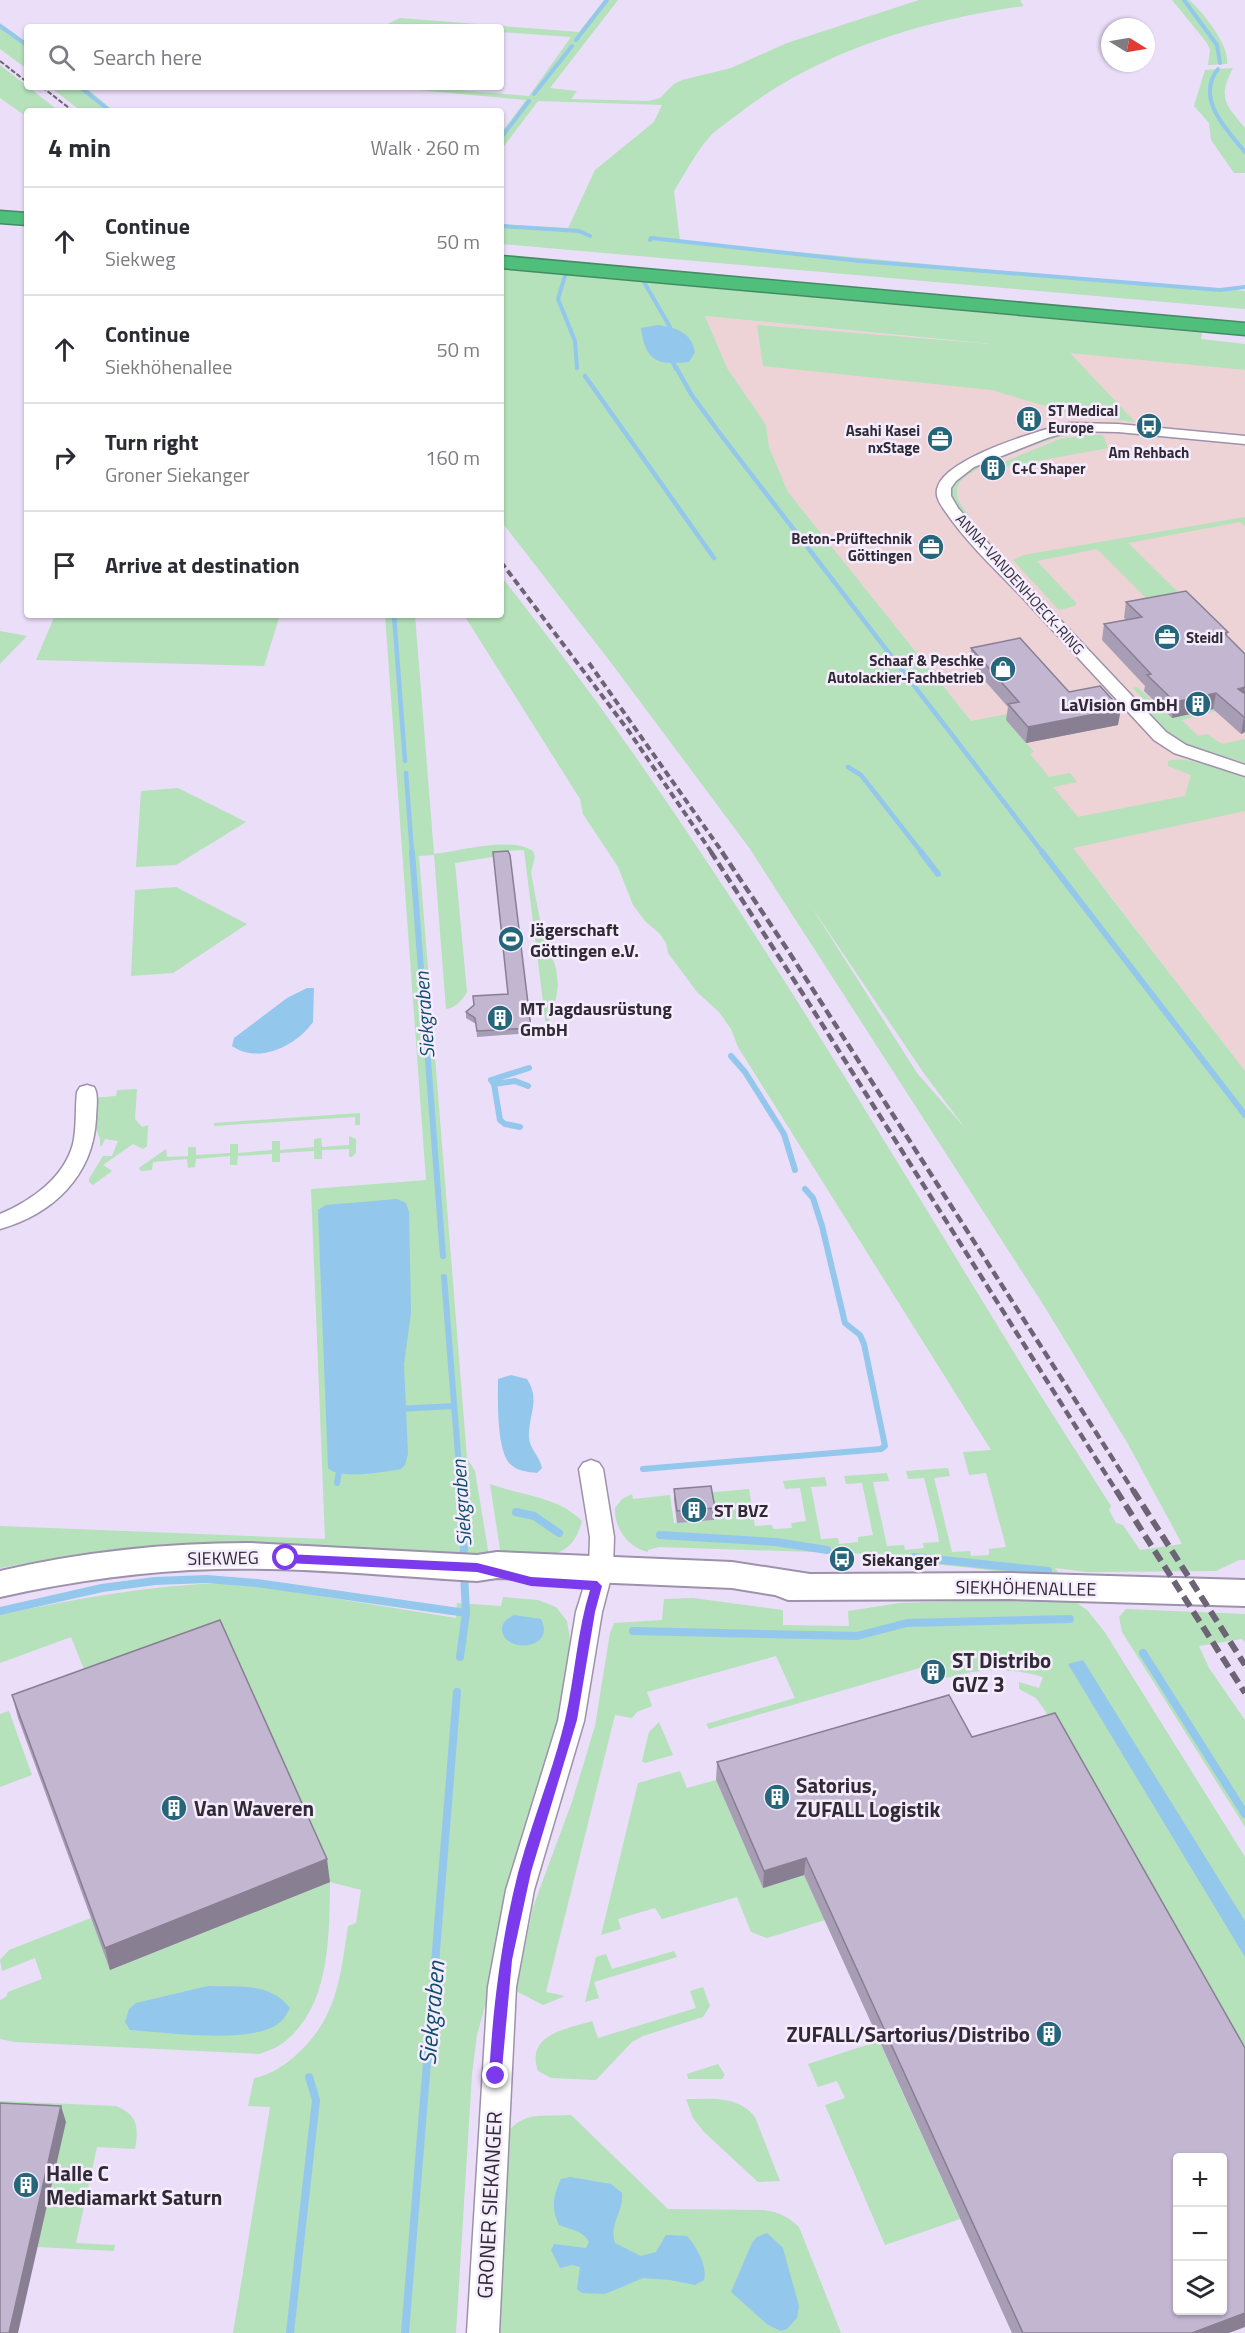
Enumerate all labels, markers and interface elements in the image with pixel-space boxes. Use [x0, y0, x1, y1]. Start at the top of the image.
north arrow [1101, 18, 1155, 72]
search box [24, 24, 504, 90]
text: Search here [93, 40, 202, 74]
icon: search [45, 41, 78, 74]
text: 4 min [48, 128, 111, 167]
text: Walk · 260 m [371, 132, 480, 163]
text: Continue [105, 209, 190, 243]
icon: ahead [48, 225, 81, 258]
text: 50 m [436, 226, 480, 257]
text: Siekweg [105, 243, 175, 274]
text: Continue [105, 317, 190, 351]
icon: ahead [48, 333, 81, 366]
text: 50 m [436, 334, 480, 365]
text: Siekhöhenallee [105, 351, 232, 382]
place label: ST Medical Europe [1048, 399, 1118, 439]
building icon: ST Medical Europe [1014, 404, 1044, 434]
bus stop icon: Am Rehbach [1134, 411, 1164, 441]
place label: Asahi Kasei nxStage [846, 419, 920, 459]
office icon: Asahi Kasei nxStage [925, 424, 955, 454]
text: Turn right [105, 425, 199, 459]
icon: right [48, 441, 81, 474]
place label: Am Rehbach [1109, 441, 1189, 464]
text: 160 m [425, 442, 480, 473]
building icon: C+C Shaper [978, 453, 1008, 483]
place label: C+C Shaper [1012, 457, 1086, 480]
text: Groner Siekanger [105, 459, 250, 490]
street label: ANNA-VANDENHOECK-RING [950, 508, 1090, 660]
place label: Beton-Prüftechnik Göttingen [791, 527, 912, 567]
office icon: Beton-Prüftechnik Göttingen [916, 532, 946, 562]
text: Arrive at destination [105, 548, 300, 582]
icon: arrive [48, 549, 81, 582]
office icon: Steidl [1152, 622, 1182, 652]
place label: Steidl [1186, 626, 1223, 649]
place label: Schaaf & Peschke Autolackier-Fachbetrieb [827, 649, 984, 689]
shop icon: Schaaf & Peschke Autolackier-Fachbetrieb [988, 654, 1018, 684]
building icon: LaVision GmbH [1183, 689, 1213, 719]
place label: LaVision GmbH [1061, 691, 1178, 718]
place label: Jägerschaft Göttingen e.V. [530, 916, 639, 964]
sports icon: Jägerschaft Göttingen e.V. [496, 924, 526, 954]
water label: Siekgraben [405, 970, 442, 1059]
place label: MT Jagdausrüstung GmbH [520, 995, 672, 1043]
building icon: MT Jagdausrüstung GmbH [485, 1003, 515, 1033]
water label: Siekgraben [442, 1458, 479, 1547]
building icon: ST BVZ [679, 1495, 709, 1525]
place label: ST BVZ [714, 1497, 768, 1524]
street label: SIEKWEG [187, 1544, 259, 1572]
route start [272, 1544, 298, 1570]
bus stop icon: Siekanger [827, 1544, 857, 1574]
place label: Siekanger [862, 1546, 940, 1573]
street label: SIEKHÖHENALLEE [955, 1573, 1097, 1603]
place label: ST Distribo GVZ 3 [952, 1644, 1051, 1700]
building icon: ST Distribo GVZ 3 [918, 1657, 948, 1687]
place label: Satorius, ZUFALL Logistik [796, 1769, 940, 1825]
building icon: Satorius, ZUFALL Logistik [762, 1782, 792, 1812]
place label: Van Waveren [194, 1792, 314, 1824]
building icon: Van Waveren [159, 1793, 189, 1823]
water label: Siekgraben [409, 1959, 454, 2066]
place label: ZUFALL/Sartorius/Distribo [787, 2018, 1030, 2050]
building icon: ZUFALL/Sartorius/Distribo [1034, 2019, 1064, 2049]
route end [482, 2062, 508, 2088]
street label: GRONER SIEKANGER [468, 2111, 510, 2299]
map controls [1173, 2153, 1227, 2315]
button: + [1173, 2153, 1227, 2207]
place label: Halle C Mediamarkt Saturn [46, 2157, 222, 2213]
building icon: Halle C Mediamarkt Saturn [11, 2170, 41, 2200]
button: − [1173, 2207, 1227, 2261]
button: layers [1173, 2261, 1227, 2315]

